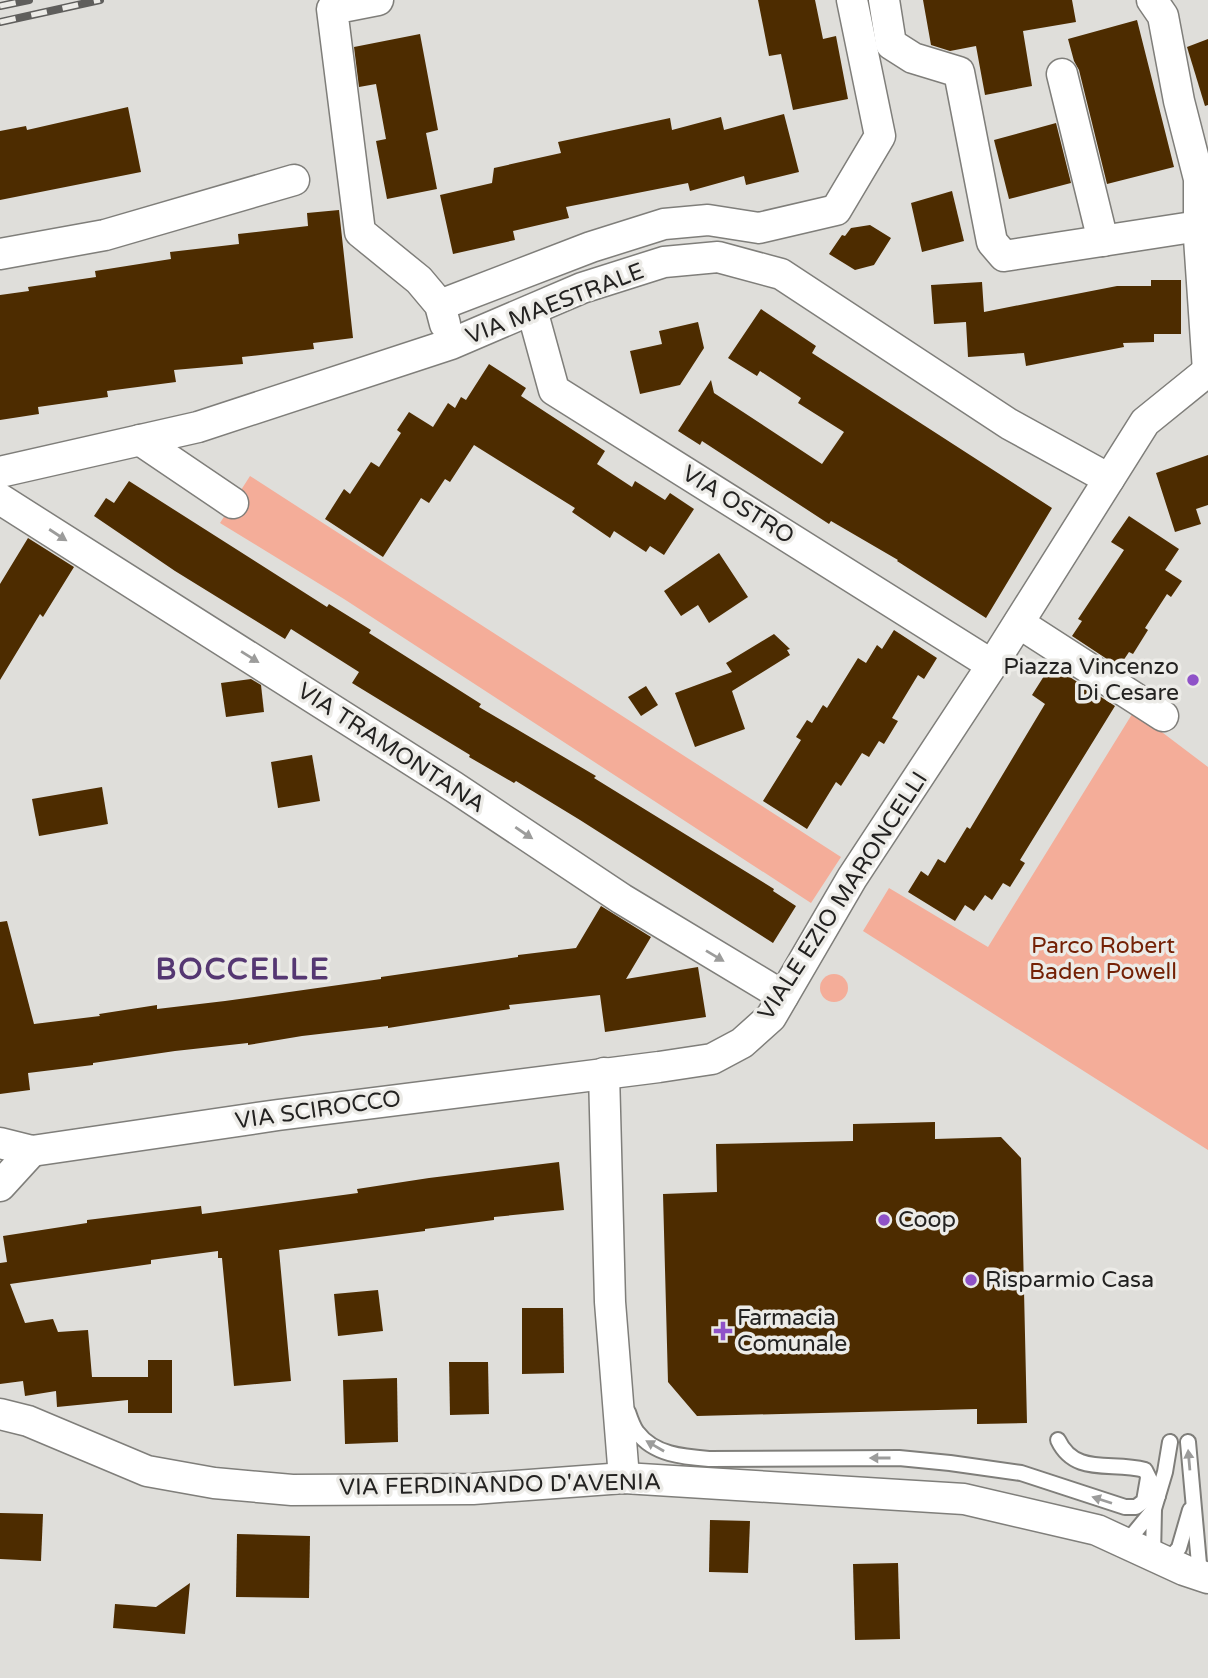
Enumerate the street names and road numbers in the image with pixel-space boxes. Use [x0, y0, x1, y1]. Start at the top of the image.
street label: VIA MAESTRALE [462, 257, 648, 351]
street label: VIA OSTRO [677, 460, 799, 550]
street label: VIA TRAMONTANA [292, 677, 490, 819]
street label: VIALE EZIO MARONCELLI [752, 766, 934, 1026]
street label: VIA SCIROCCO [233, 1085, 403, 1135]
street label: VIA FERDINANDO D'AVENIA [339, 1468, 661, 1502]

